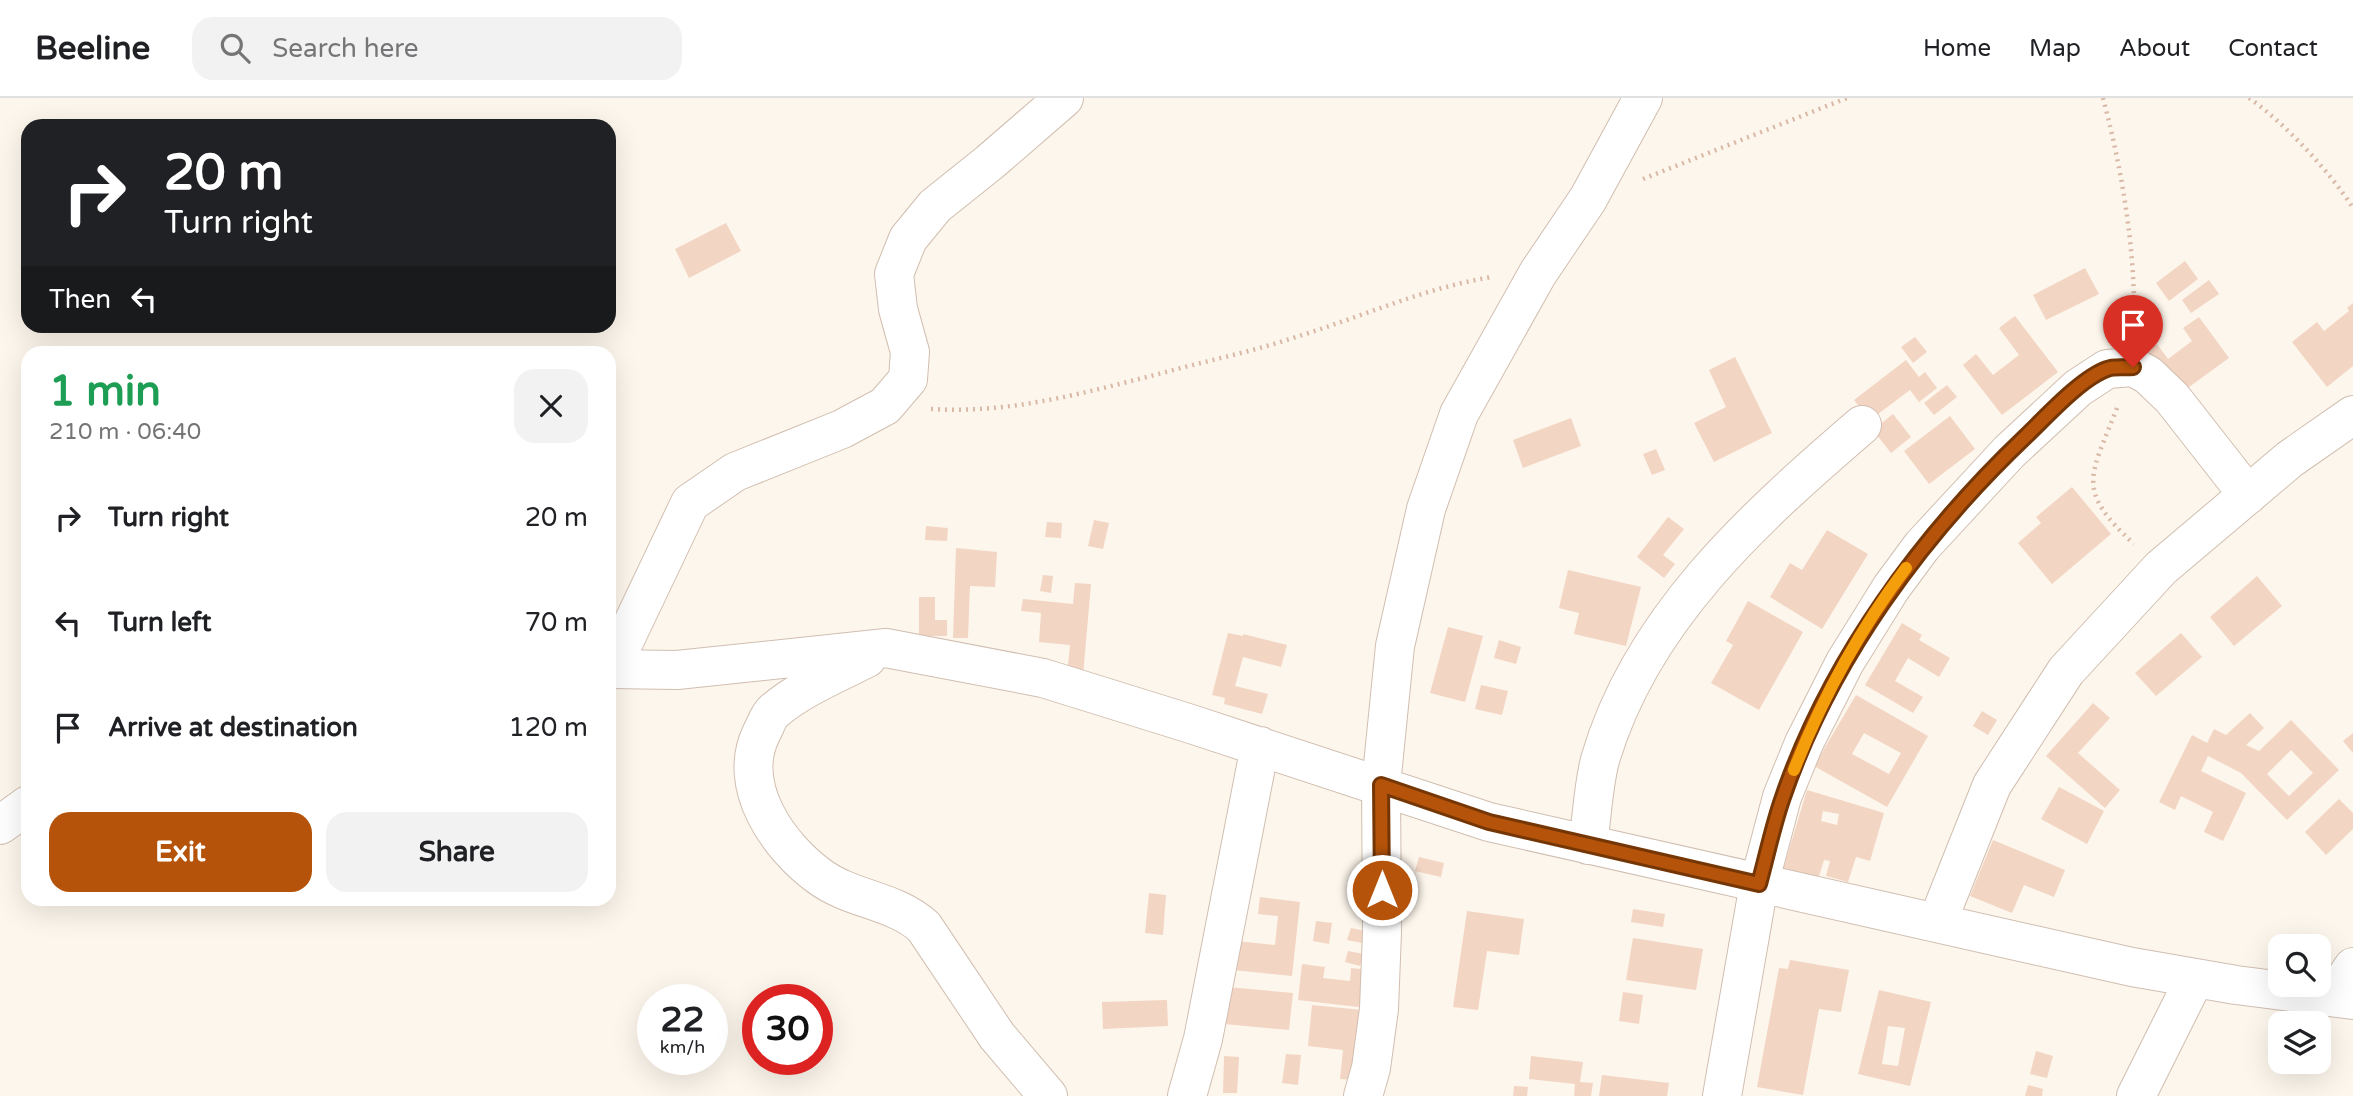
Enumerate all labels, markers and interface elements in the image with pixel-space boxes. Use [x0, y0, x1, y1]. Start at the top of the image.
search box [192, 17, 682, 80]
text: Beeline [35, 29, 150, 68]
icon: search [216, 29, 254, 67]
text: Search here [272, 33, 418, 64]
text: Home [1923, 34, 1991, 63]
text: Map [2029, 34, 2081, 63]
text: About [2119, 34, 2190, 63]
text: Contact [2228, 34, 2318, 63]
text: 20 m [164, 144, 283, 203]
icon: right [49, 147, 140, 238]
text: Turn right [164, 204, 313, 242]
icon: left [125, 280, 163, 318]
text: Then [49, 284, 111, 315]
pin [2103, 295, 2163, 367]
icon: arrive [2114, 306, 2152, 344]
text: 1 min [49, 366, 161, 417]
button: close [514, 369, 588, 443]
text: 210 m · 06:40 [49, 418, 201, 446]
icon: right [49, 499, 87, 537]
text: Turn right [108, 502, 229, 533]
text: 20 m [525, 502, 588, 533]
icon: left [49, 604, 87, 642]
text: Turn left [108, 607, 211, 638]
text: 70 m [525, 607, 588, 638]
icon: arrive [49, 709, 87, 747]
text: Arrive at destination [108, 712, 358, 743]
text: 120 m [508, 712, 588, 743]
button: Exit [49, 812, 312, 892]
button: Share [326, 812, 588, 892]
position arrow [1345, 853, 1419, 927]
map controls [2268, 934, 2331, 1074]
button: search [2268, 934, 2331, 997]
speed limit sign: 30 [742, 984, 833, 1075]
text: 22 [661, 999, 704, 1041]
button: layers [2268, 1011, 2331, 1074]
text: km/h [660, 1036, 705, 1058]

